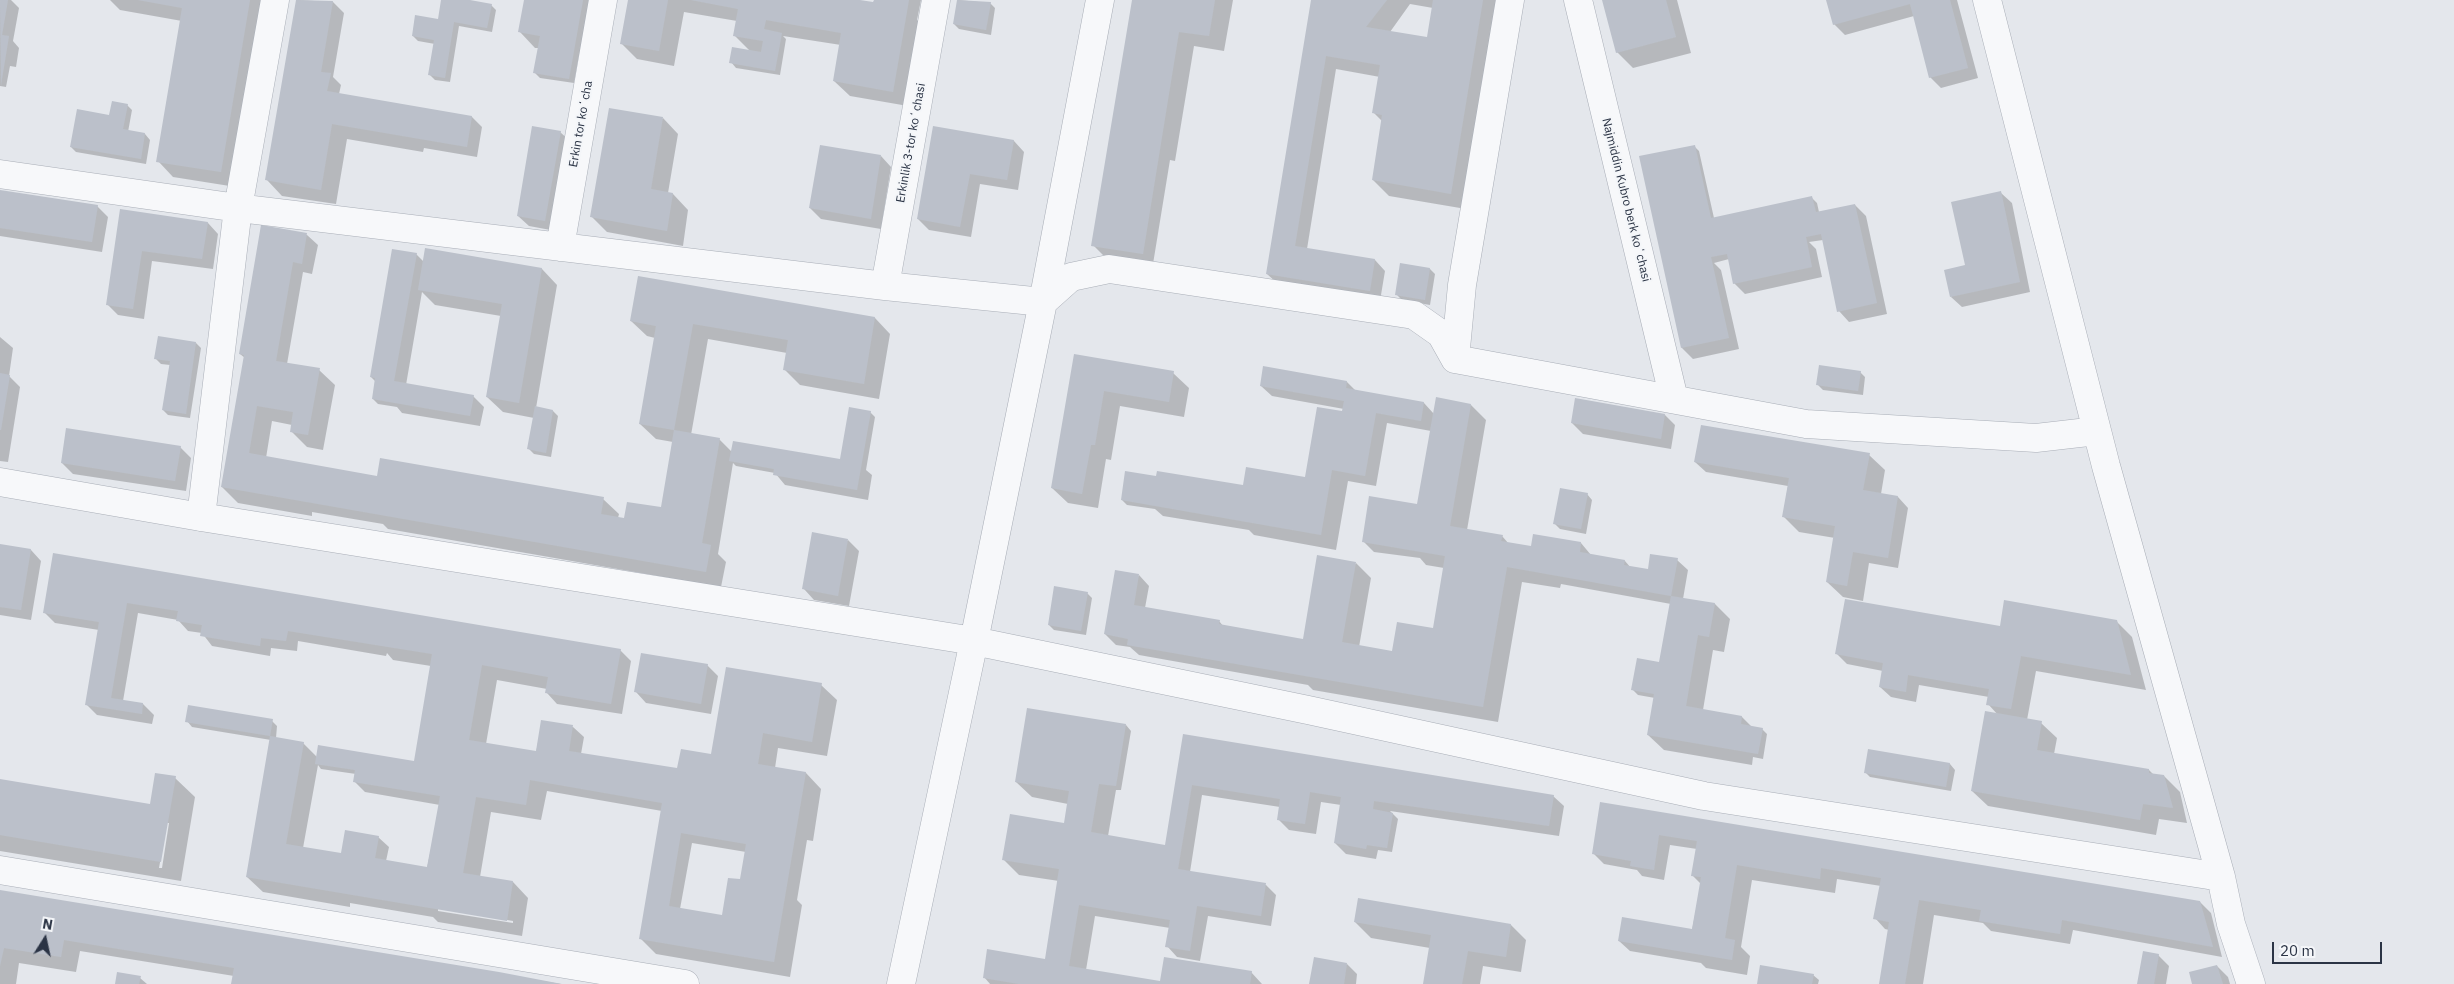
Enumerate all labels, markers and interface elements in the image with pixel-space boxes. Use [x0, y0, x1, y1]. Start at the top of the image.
street label: Erkin tor koʻcha [566, 80, 596, 168]
street label: Erkinlik 3-tor koʻchasi [893, 82, 929, 204]
street label: Najmiddin Kubro berk koʻchasi [1599, 117, 1653, 283]
north arrow [20, 914, 70, 964]
text: N [41, 914, 54, 934]
scale bar [2274, 932, 2384, 964]
text: 20 m [2280, 941, 2315, 960]

